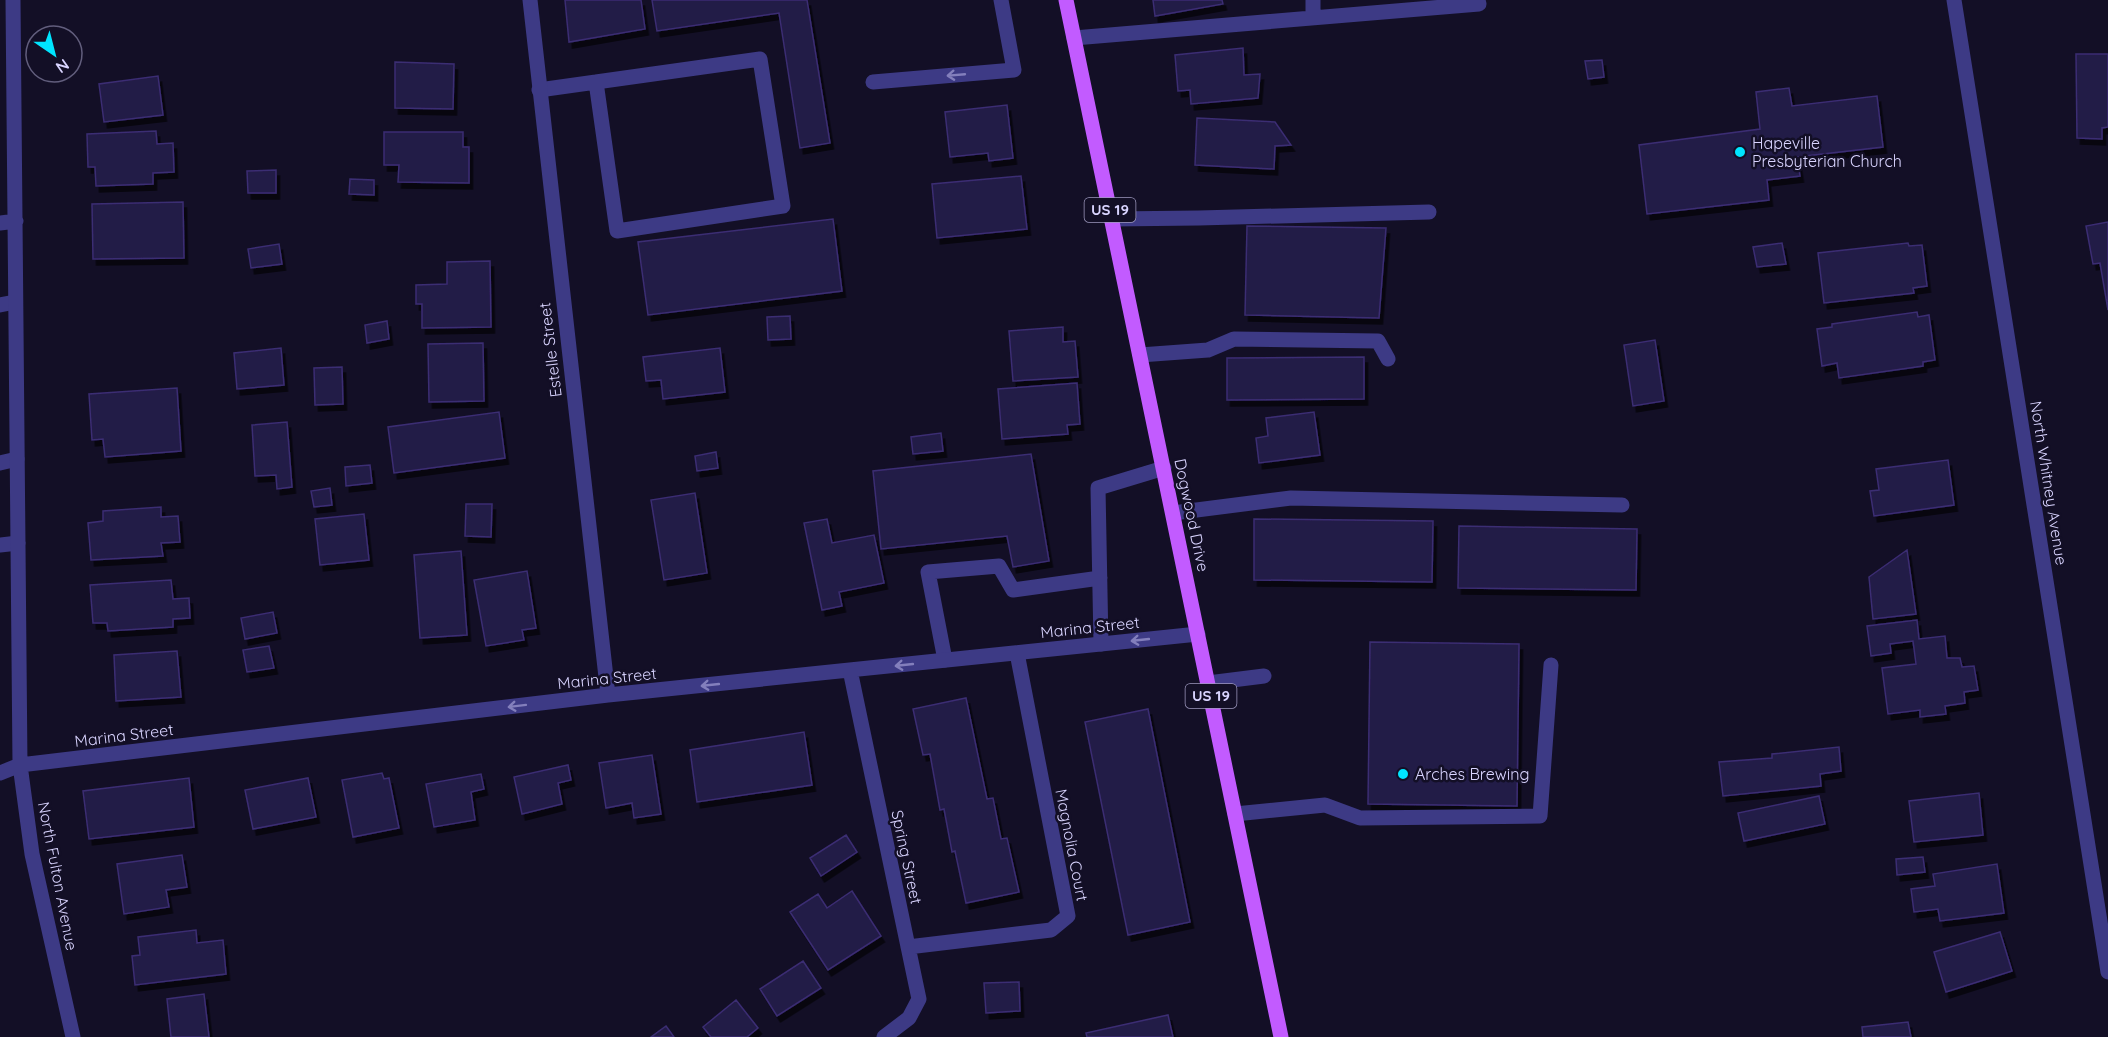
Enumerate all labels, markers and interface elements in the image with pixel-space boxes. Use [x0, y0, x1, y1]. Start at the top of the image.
north arrow [24, 24, 84, 84]
text: N [52, 55, 73, 78]
one-way arrow [946, 70, 966, 81]
place label: Hapeville Presbyterian Church [1752, 133, 1902, 171]
marker: Hapeville Presbyterian Church [1733, 145, 1747, 159]
road number: US 19 [1084, 198, 1136, 222]
street label: Estelle Street [534, 301, 566, 399]
street label: North Whitney Avenue [2026, 399, 2072, 567]
street label: Dogwood Drive [1170, 457, 1214, 573]
street label: Marina Street [1039, 612, 1141, 642]
one-way arrow [1131, 635, 1151, 646]
one-way arrow [895, 659, 915, 670]
street label: Marina Street [556, 663, 658, 693]
one-way arrow [701, 680, 721, 691]
road number: US 19 [1186, 684, 1236, 708]
one-way arrow [507, 701, 527, 712]
street label: Marina Street [73, 719, 175, 751]
place label: Arches Brewing [1415, 764, 1529, 784]
marker: Arches Brewing [1396, 767, 1410, 781]
street label: Magnolia Court [1051, 787, 1093, 903]
street label: North Fulton Avenue [34, 800, 82, 952]
street label: Spring Street [887, 808, 927, 906]

